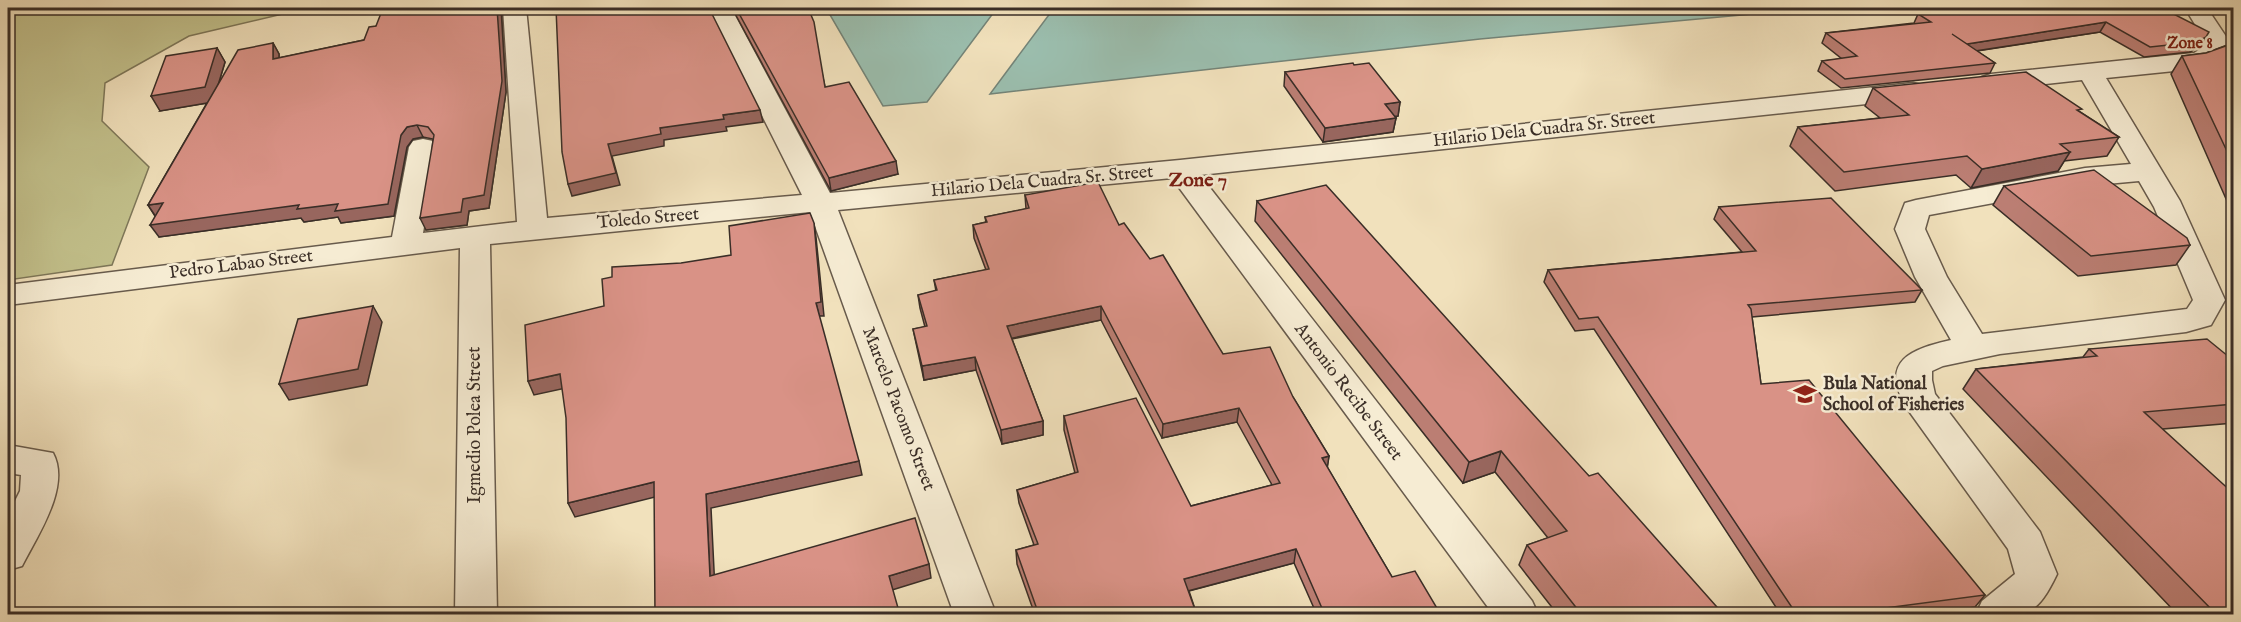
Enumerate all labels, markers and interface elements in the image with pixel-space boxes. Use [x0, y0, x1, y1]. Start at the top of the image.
district label: Zone 8 [2167, 34, 2213, 54]
street label: Hilario Dela Cuadra Sr. Street [1432, 107, 1656, 153]
street label: Hilario Dela Cuadra Sr. Street [930, 161, 1154, 203]
district label: Zone 7 [1169, 168, 1227, 193]
street label: Toledo Street [596, 203, 700, 235]
street label: Pedro Labao Street [168, 245, 314, 285]
street label: Antonio Recibe Street [1288, 318, 1407, 465]
street label: Marcelo Pacomo Street [856, 324, 940, 494]
street label: Igmedio Polea Street [464, 347, 487, 503]
place label: Bula National School of Fisheries [1823, 373, 1965, 417]
school or university icon: Bula National School of Fisheries [1792, 381, 1818, 407]

